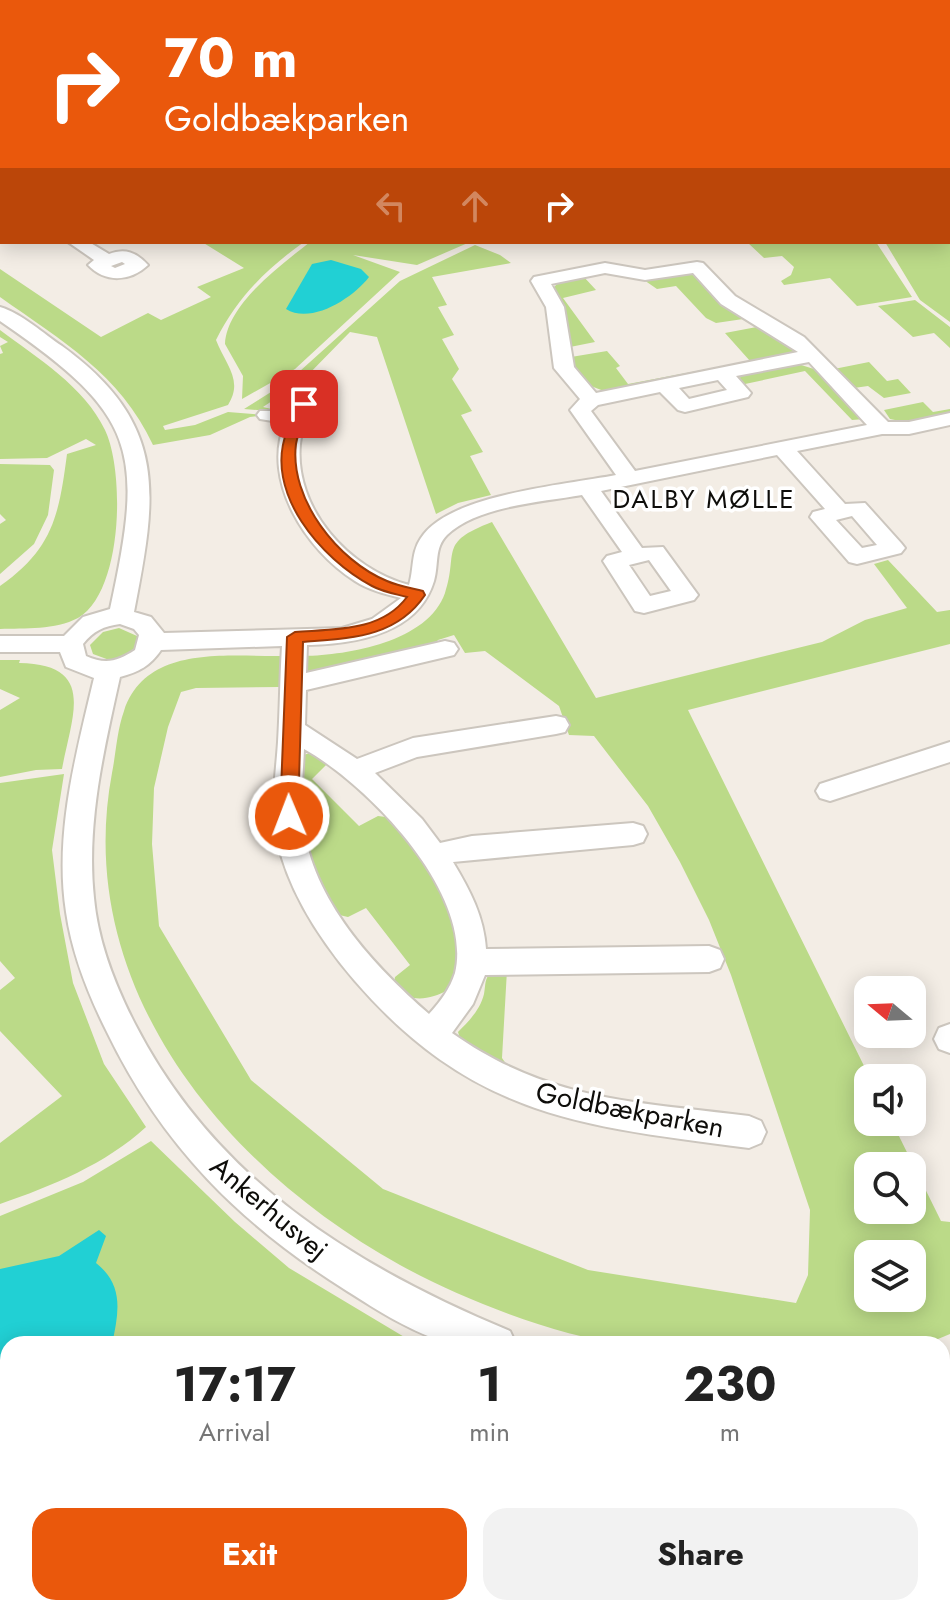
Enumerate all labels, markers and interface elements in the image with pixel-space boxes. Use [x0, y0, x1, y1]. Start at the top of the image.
text: 70 m [164, 17, 298, 98]
icon: right [32, 32, 136, 136]
text: Goldbækparken [164, 92, 409, 144]
icon: left [369, 184, 413, 228]
icon: ahead [453, 184, 497, 228]
icon: right [537, 184, 581, 228]
pin [270, 370, 338, 438]
icon: arrive [282, 382, 326, 426]
district label: DALBY MØLLE [612, 480, 796, 518]
position arrow [247, 774, 331, 858]
north arrow [854, 976, 926, 1048]
map controls [854, 976, 926, 1312]
button: sound [854, 1064, 926, 1136]
street label: Goldbækparken [532, 1072, 728, 1148]
street label: Ankerhusvej [201, 1146, 337, 1270]
button: search [854, 1152, 926, 1224]
button: layers [854, 1240, 926, 1312]
text: 17:17 [174, 1350, 296, 1419]
text: 1 [477, 1350, 502, 1419]
text: 230 [683, 1350, 777, 1419]
text: Arrival [199, 1413, 270, 1451]
text: min [469, 1413, 510, 1451]
text: m [720, 1413, 740, 1451]
button: Exit [32, 1508, 467, 1600]
button: Share [483, 1508, 918, 1600]

